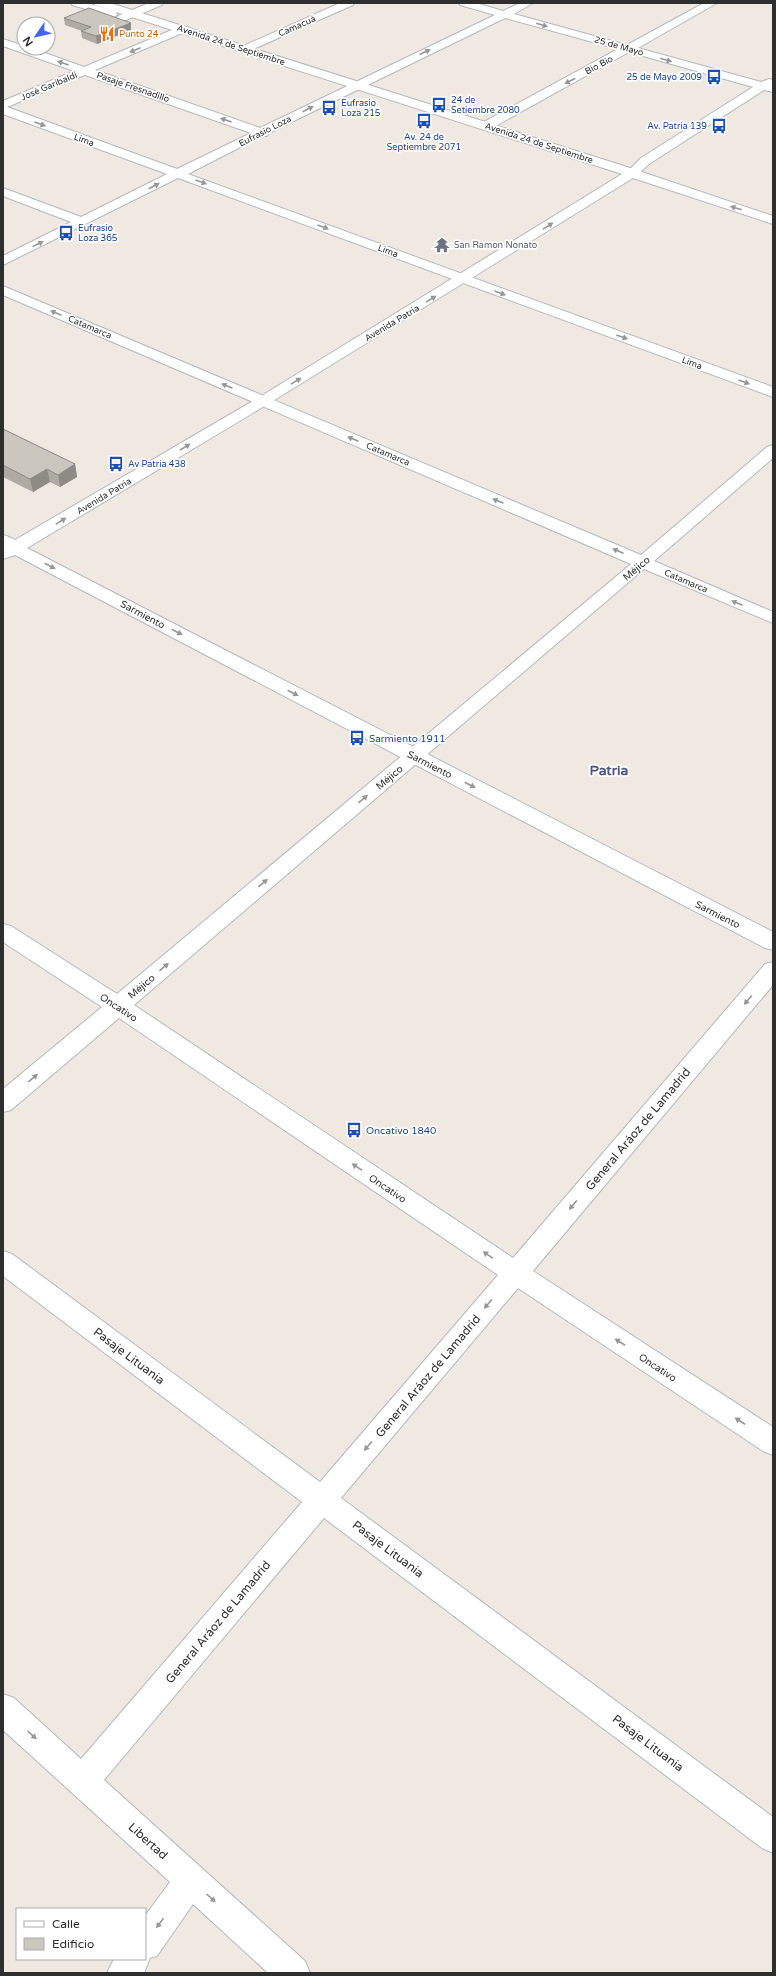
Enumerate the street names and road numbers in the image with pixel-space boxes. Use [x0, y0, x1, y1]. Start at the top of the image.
street label: Camacuá [277, 13, 318, 40]
street label: Avenida 24 de Septiembre [175, 23, 286, 68]
street label: 25 de Mayo [593, 34, 645, 59]
street label: Bio Bio [583, 53, 616, 77]
street label: José Garibaldi [19, 70, 79, 103]
street label: Pasaje Fresnadillo [95, 70, 171, 105]
street label: Eufrasio Loza [237, 113, 293, 149]
street label: Avenida 24 de Septiembre [483, 121, 594, 166]
street label: Lima [72, 132, 95, 149]
street label: Lima [376, 243, 399, 260]
street label: Avenida Patria [363, 303, 422, 344]
street label: Catamarca [66, 313, 113, 342]
street label: Lima [680, 355, 703, 372]
street label: Catamarca [364, 440, 411, 469]
street label: Avenida Patria [75, 476, 134, 517]
street label: Méjico [621, 554, 653, 584]
street label: Catamarca [662, 567, 709, 596]
street label: Sarmiento [118, 598, 167, 632]
street label: Sarmiento [405, 748, 454, 781]
street label: Méjico [374, 763, 406, 793]
street label: Sarmiento [693, 898, 742, 931]
street label: Méjico [126, 972, 158, 1002]
street label: Oncativo [97, 991, 140, 1024]
street label: General Aráoz de Lamadrid [583, 1065, 693, 1193]
street label: Oncativo [366, 1172, 408, 1206]
street label: General Aráoz de Lamadrid [373, 1312, 483, 1440]
street label: Pasaje Lituania [91, 1325, 167, 1387]
street label: Oncativo [636, 1351, 679, 1384]
street label: Pasaje Lituania [350, 1518, 426, 1580]
street label: General Aráoz de Lamadrid [163, 1558, 273, 1686]
street label: Pasaje Lituania [610, 1712, 686, 1774]
street label: Libertad [126, 1820, 170, 1862]

